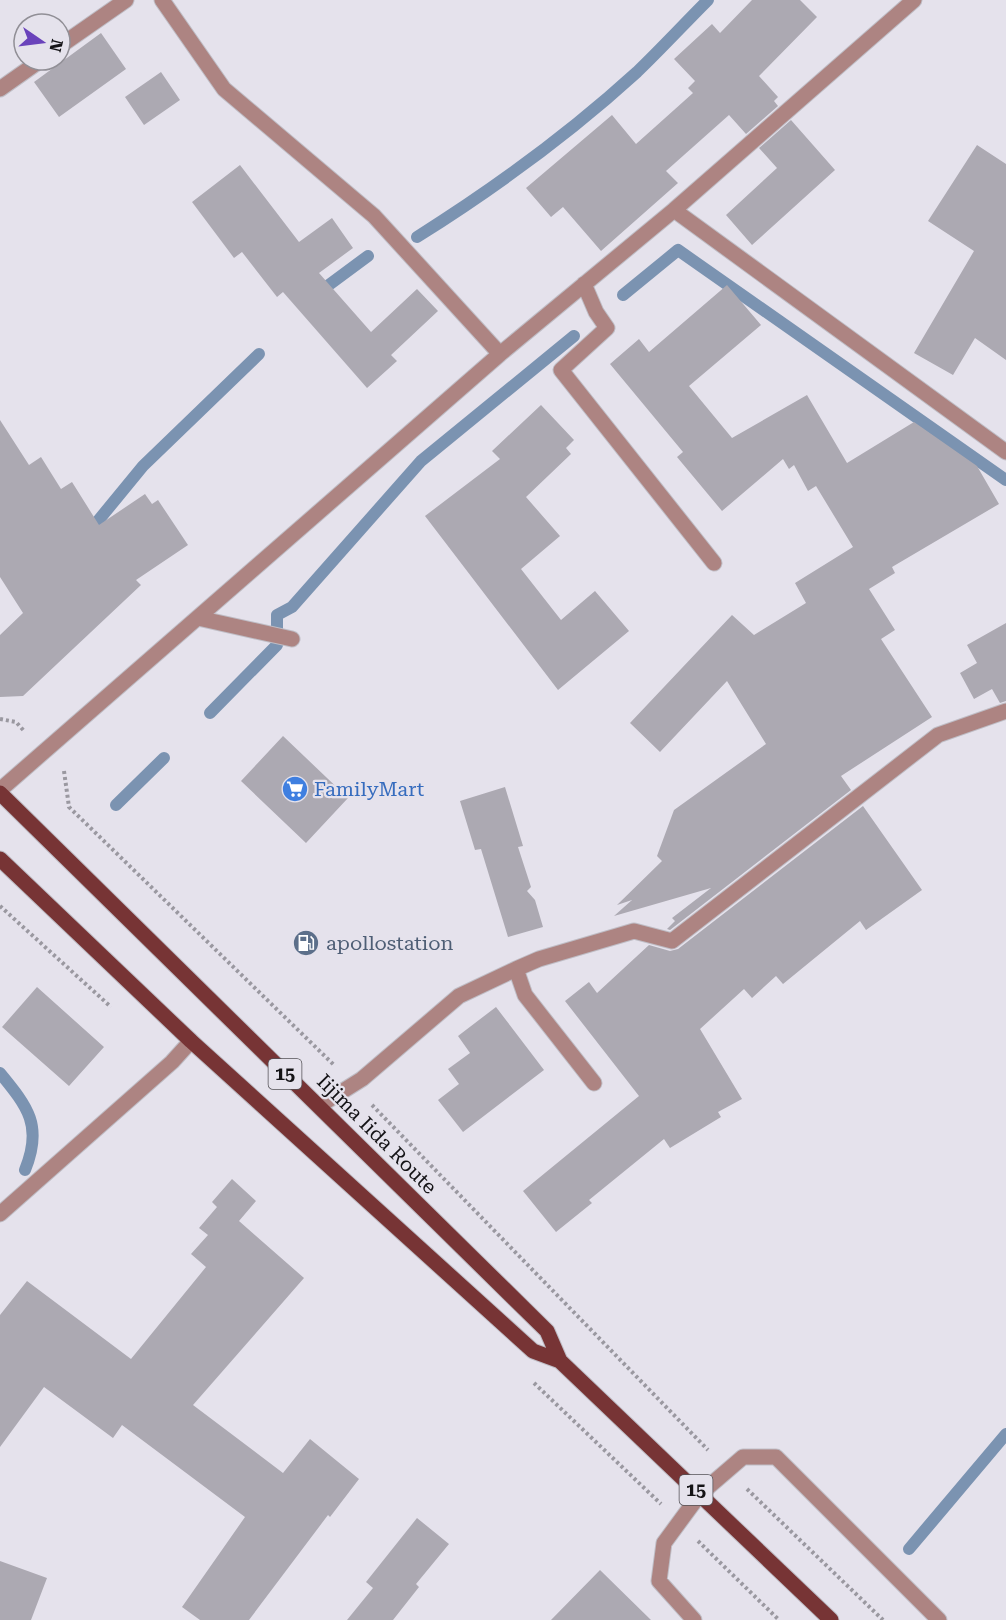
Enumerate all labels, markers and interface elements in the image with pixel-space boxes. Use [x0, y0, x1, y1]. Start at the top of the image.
north arrow [12, 12, 72, 72]
text: N [45, 37, 67, 54]
supermarket icon: FamilyMart [280, 774, 310, 804]
place label: FamilyMart [314, 777, 425, 801]
fuel station icon: apollostation [291, 928, 321, 958]
place label: apollostation [326, 931, 453, 955]
road number: 15 [268, 1059, 302, 1089]
street label: Iijima Iida Route [312, 1069, 442, 1199]
road number: 15 [680, 1475, 712, 1505]

